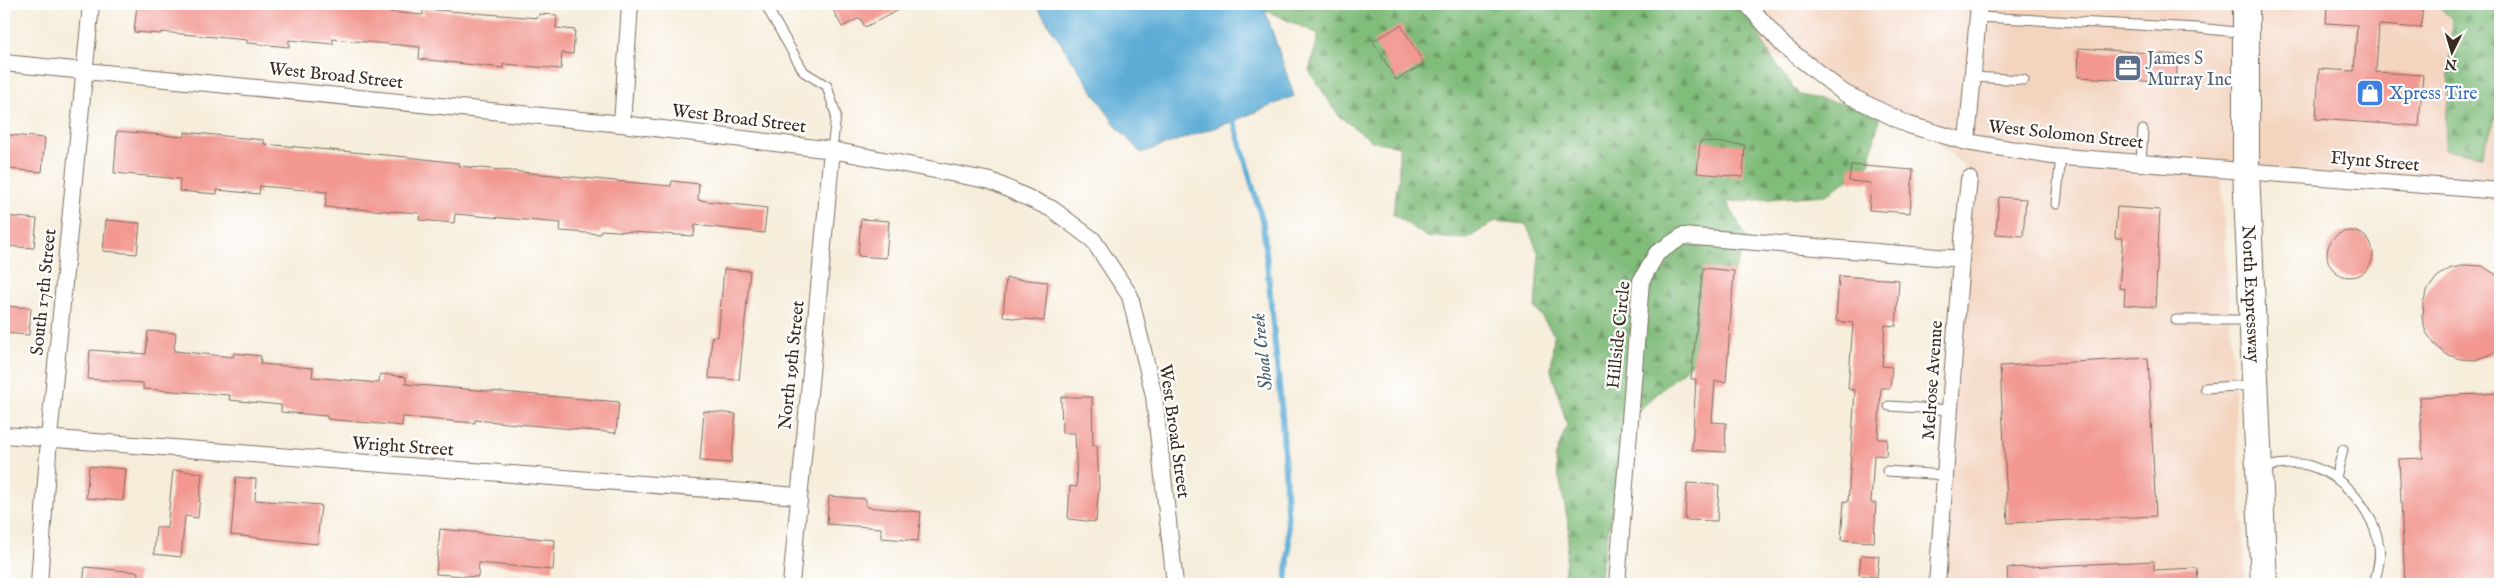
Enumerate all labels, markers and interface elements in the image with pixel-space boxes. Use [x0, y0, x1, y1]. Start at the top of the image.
north arrow [2426, 28, 2476, 78]
place label: James S Murray Inc [2145, 48, 2232, 92]
office icon: James S Murray Inc [2113, 53, 2143, 83]
text: N [2444, 54, 2459, 74]
street label: West Broad Street [267, 58, 404, 95]
shop icon: Xpress Tire [2355, 78, 2385, 108]
place label: Xpress Tire [2389, 83, 2478, 106]
street label: West Broad Street [670, 100, 807, 139]
street label: West Solomon Street [1987, 116, 2145, 155]
street label: Flynt Street [2329, 147, 2420, 178]
street label: North Expressway [2235, 225, 2264, 363]
street label: South 17th Street [26, 228, 63, 357]
street label: Hillside Circle [1602, 280, 1637, 390]
street label: North 19th Street [774, 299, 811, 431]
water label: Shoal Creek [1247, 312, 1279, 392]
street label: Melrose Avenue [1918, 320, 1949, 441]
street label: West Broad Street [1153, 363, 1194, 500]
street label: Wright Street [351, 432, 454, 463]

